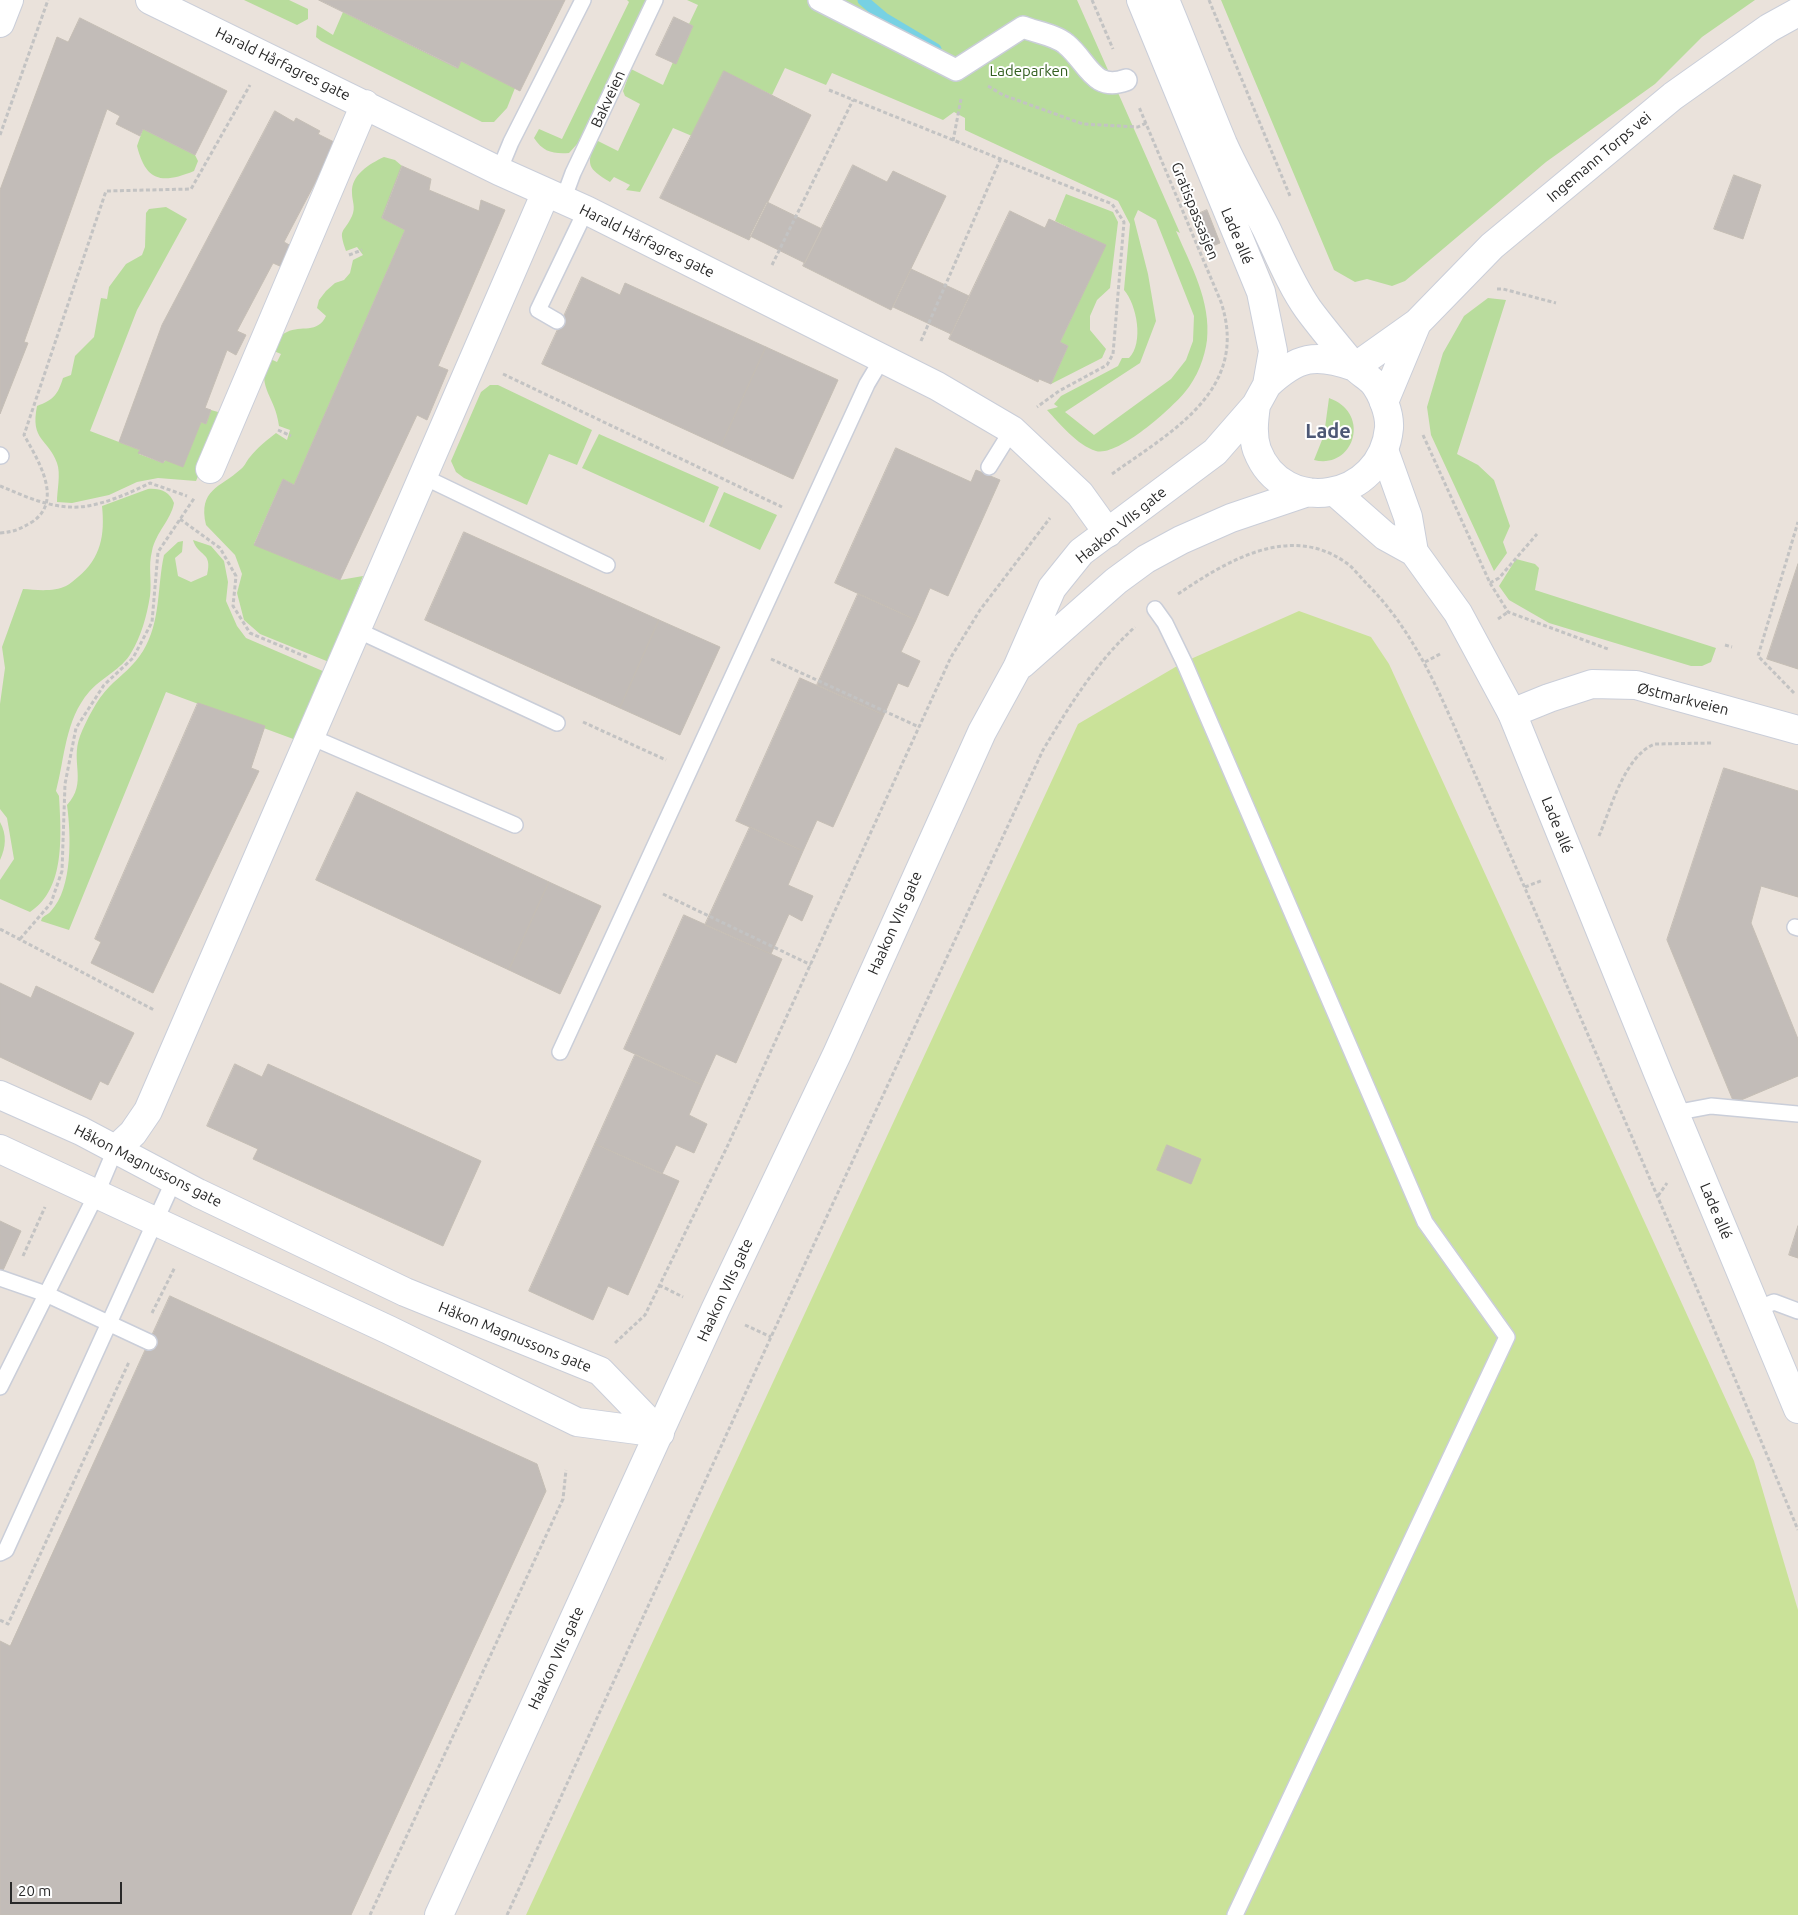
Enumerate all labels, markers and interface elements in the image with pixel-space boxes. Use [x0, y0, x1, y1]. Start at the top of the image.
street label: Harald Hårfagres gate [213, 23, 353, 105]
park label: Ladeparken [990, 62, 1068, 80]
street label: Bakveien [587, 68, 629, 130]
street label: Ingemann Torps vei [1543, 108, 1655, 206]
street label: Gratispassasjen [1167, 160, 1223, 262]
street label: Harald Hårfagres gate [577, 200, 717, 282]
street label: Lade allé [1217, 205, 1257, 267]
district label: Lade [1305, 419, 1351, 443]
street label: Haakon VIIs gate [1072, 483, 1170, 567]
street label: Østmarkveien [1635, 679, 1731, 719]
street label: Lade allé [1537, 794, 1577, 856]
street label: Haakon VIIs gate [864, 868, 926, 978]
street label: Håkon Magnussons gate [71, 1121, 225, 1211]
street label: Lade allé [1696, 1180, 1736, 1242]
street label: Haakon VIIs gate [693, 1236, 757, 1344]
street label: Håkon Magnussons gate [436, 1298, 594, 1376]
street label: Haakon VIIs gate [524, 1604, 588, 1712]
scale bar [12, 1872, 125, 1904]
text: 20 m [18, 1882, 51, 1899]

